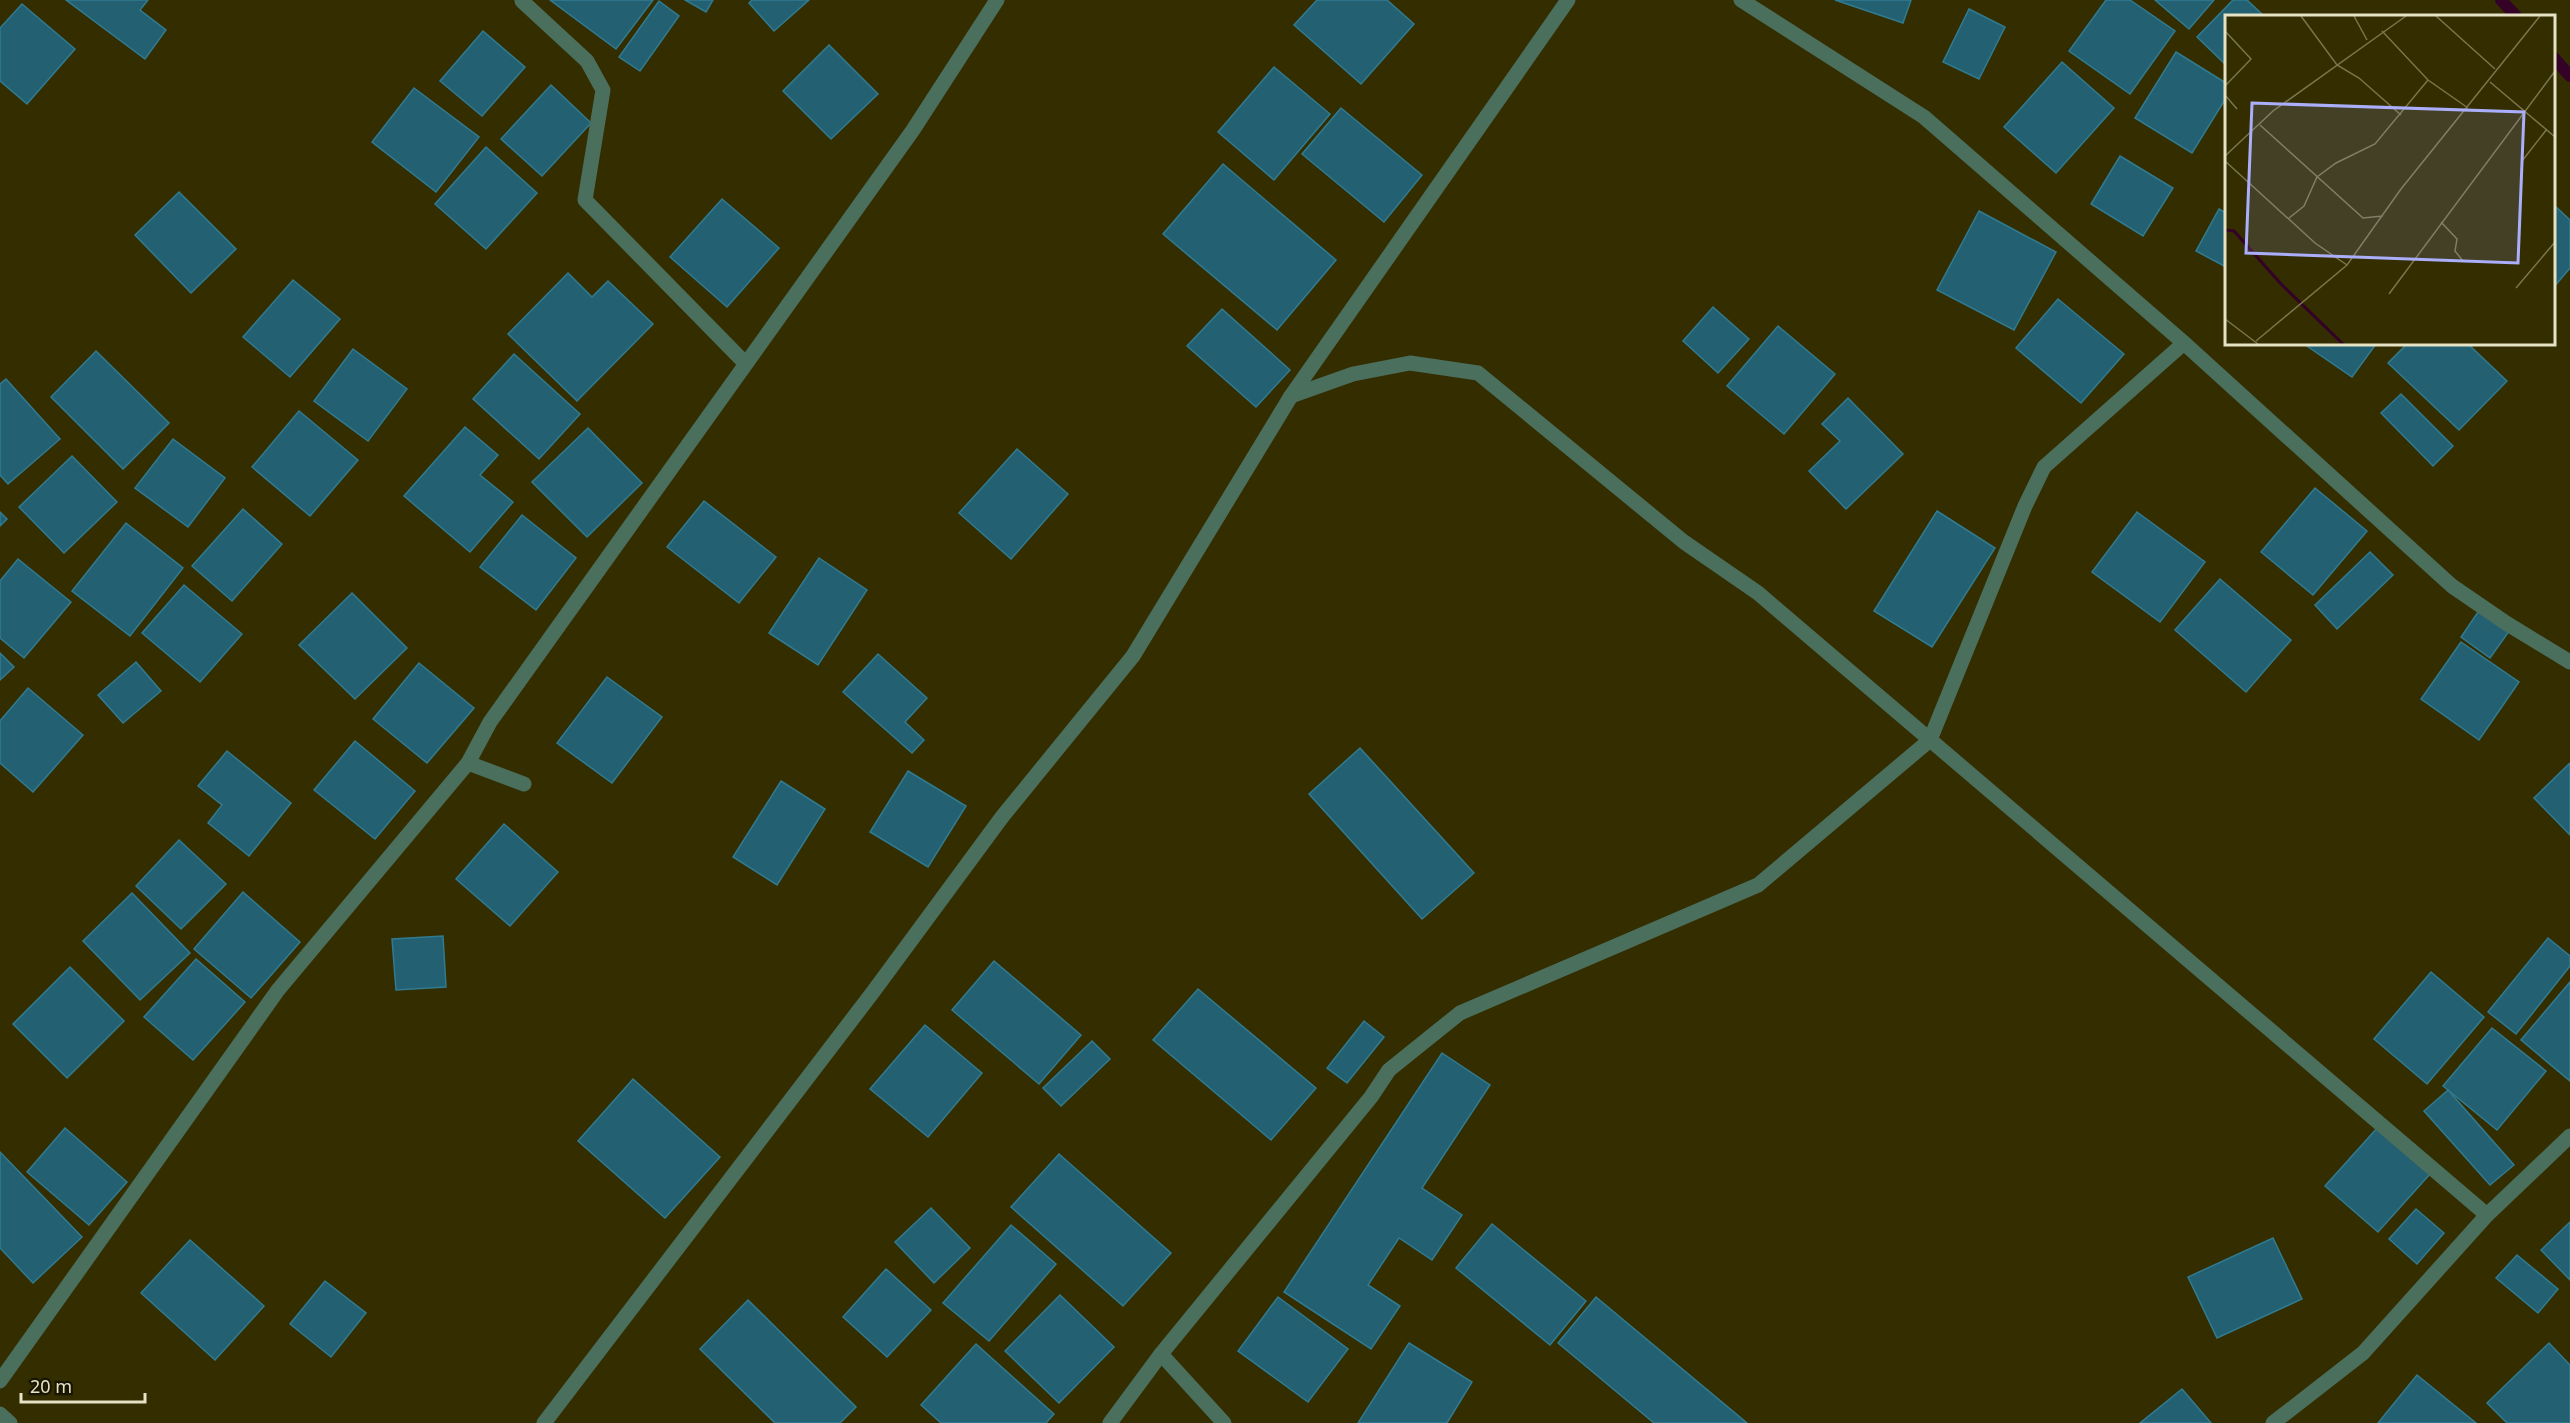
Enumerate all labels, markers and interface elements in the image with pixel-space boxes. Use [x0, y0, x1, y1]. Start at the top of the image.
inset map [2225, 15, 2555, 345]
scale bar [21, 1366, 146, 1404]
text: 20 m [30, 1374, 72, 1398]

